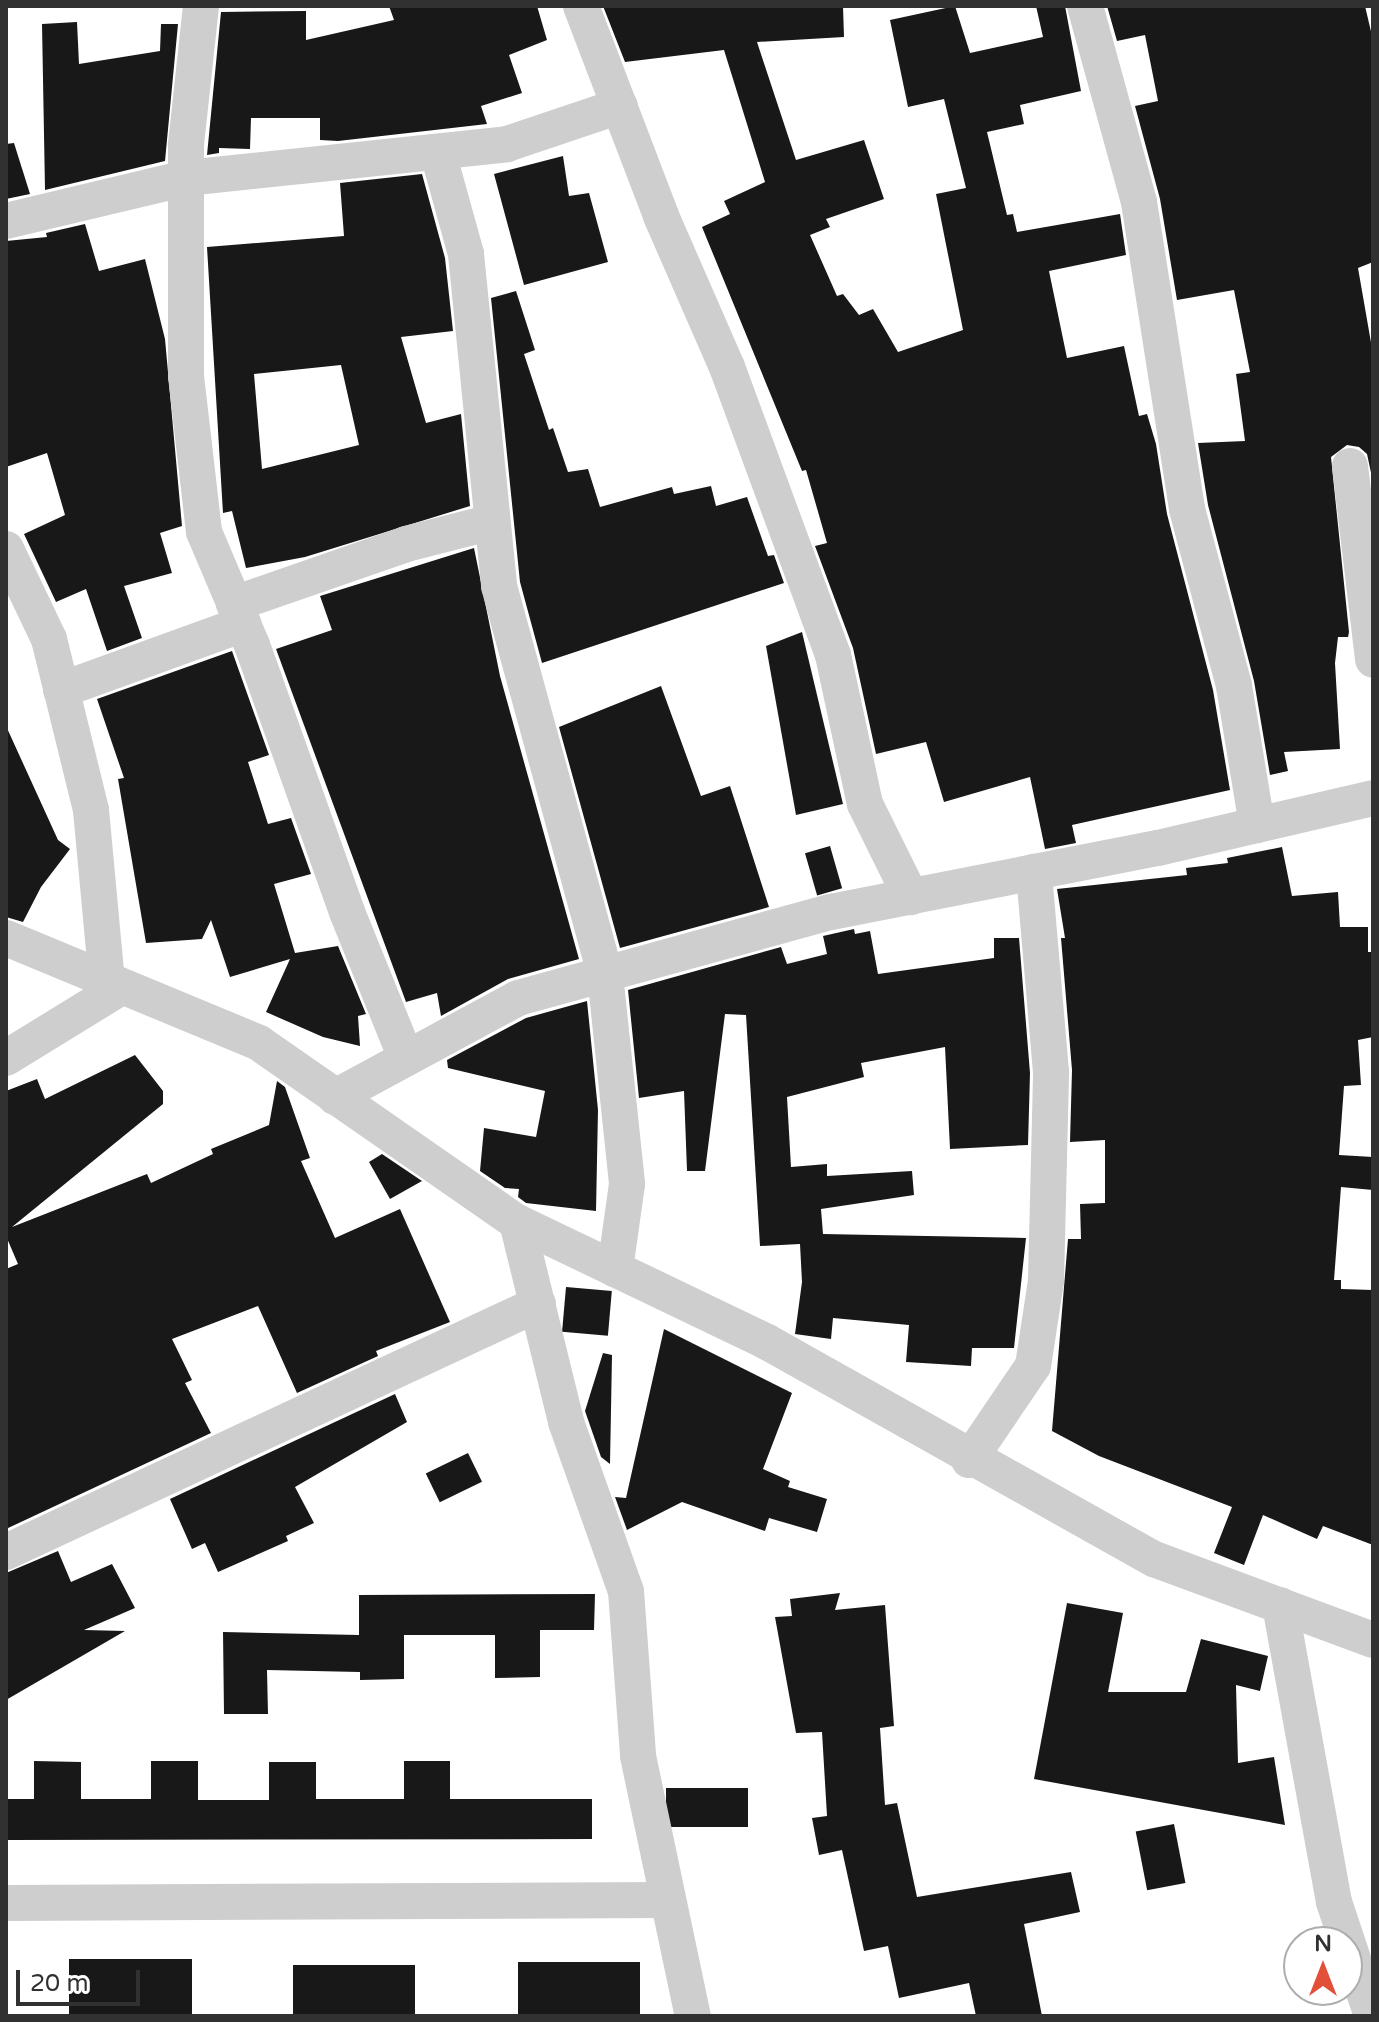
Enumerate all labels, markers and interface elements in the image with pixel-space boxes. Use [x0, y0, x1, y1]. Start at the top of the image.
north arrow [1283, 1926, 1363, 2006]
text: N [1314, 1931, 1332, 1957]
scale bar [20, 1954, 144, 2004]
text: 20 m [30, 1969, 88, 1998]

